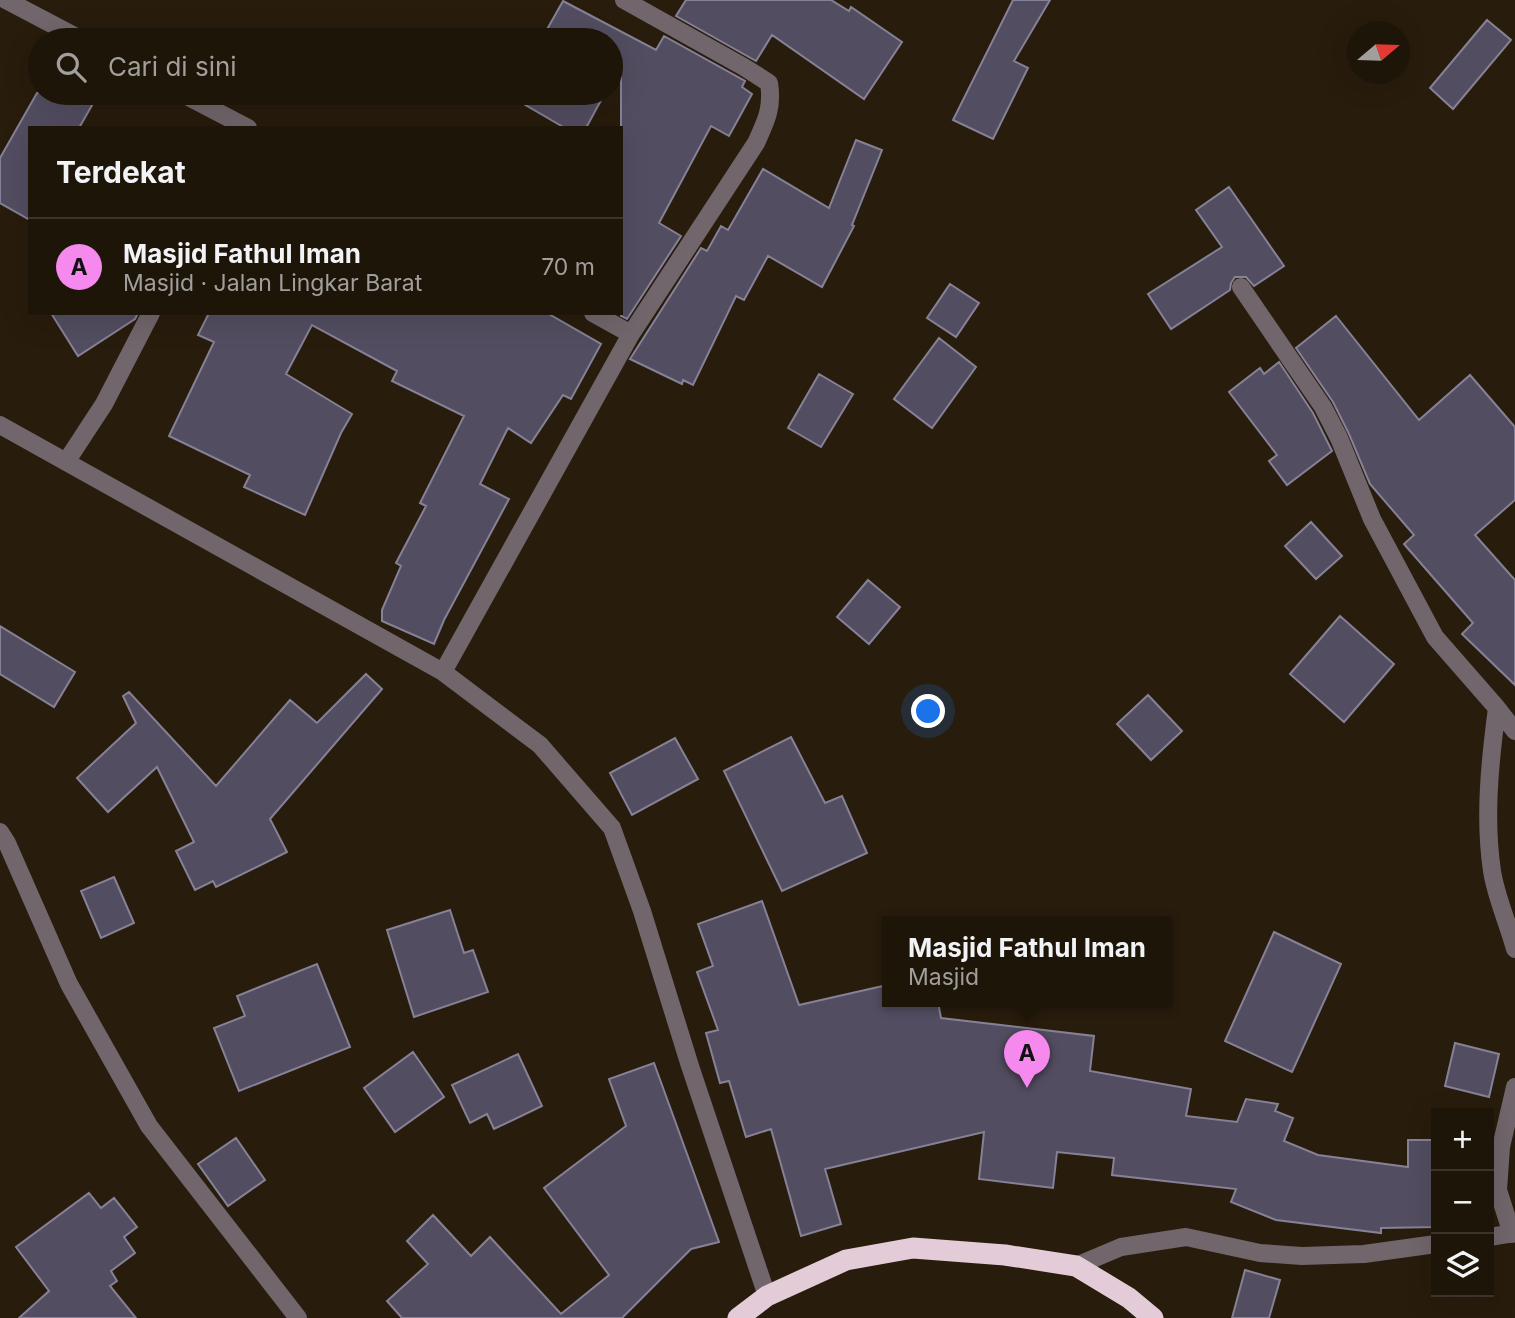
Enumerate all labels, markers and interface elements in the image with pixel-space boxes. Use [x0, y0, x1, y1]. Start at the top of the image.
north arrow [1347, 21, 1410, 84]
search box [28, 28, 623, 105]
icon: search [52, 48, 90, 86]
text: Cari di sini [108, 51, 237, 82]
text: Terdekat [56, 154, 186, 190]
text: Masjid Fathul Iman [123, 238, 361, 269]
text: A [70, 253, 88, 281]
text: 70 m [541, 253, 595, 281]
text: Masjid · Jalan Lingkar Barat [123, 269, 422, 297]
your location [911, 694, 945, 728]
popup [882, 916, 1172, 1007]
text: Masjid Fathul Iman [908, 932, 1146, 963]
text: Masjid [908, 963, 979, 991]
pin: A [1004, 1030, 1050, 1088]
map controls [1431, 1108, 1494, 1297]
button: + [1431, 1108, 1494, 1171]
button: − [1431, 1171, 1494, 1234]
button: layers [1431, 1234, 1494, 1297]

